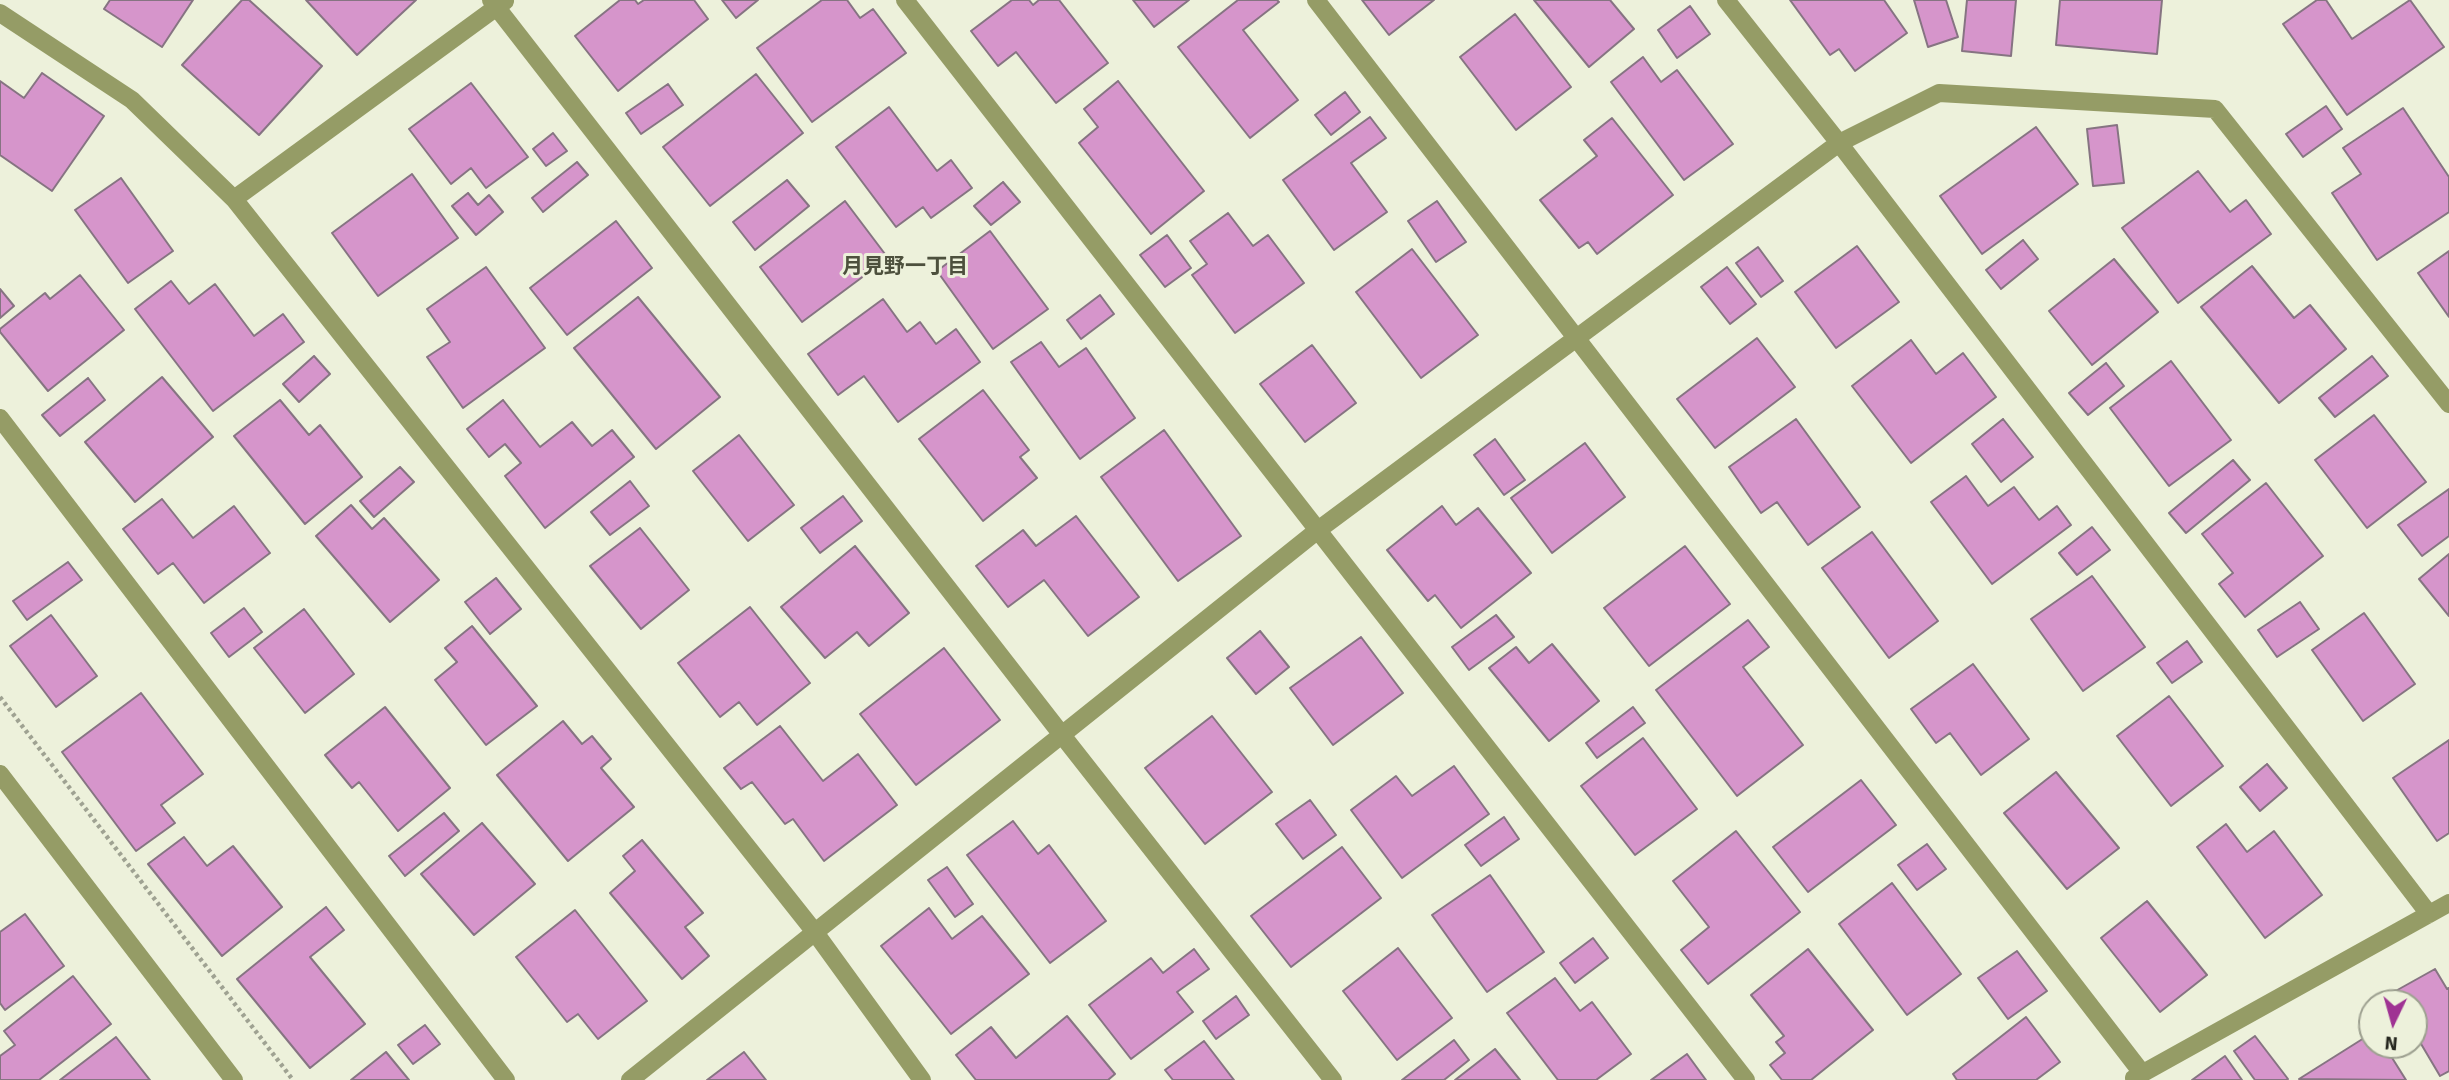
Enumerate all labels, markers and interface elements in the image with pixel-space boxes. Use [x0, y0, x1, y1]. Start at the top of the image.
district label: 月見野一丁目 [842, 254, 968, 280]
north arrow [2358, 989, 2428, 1059]
text: N [2384, 1030, 2399, 1055]

